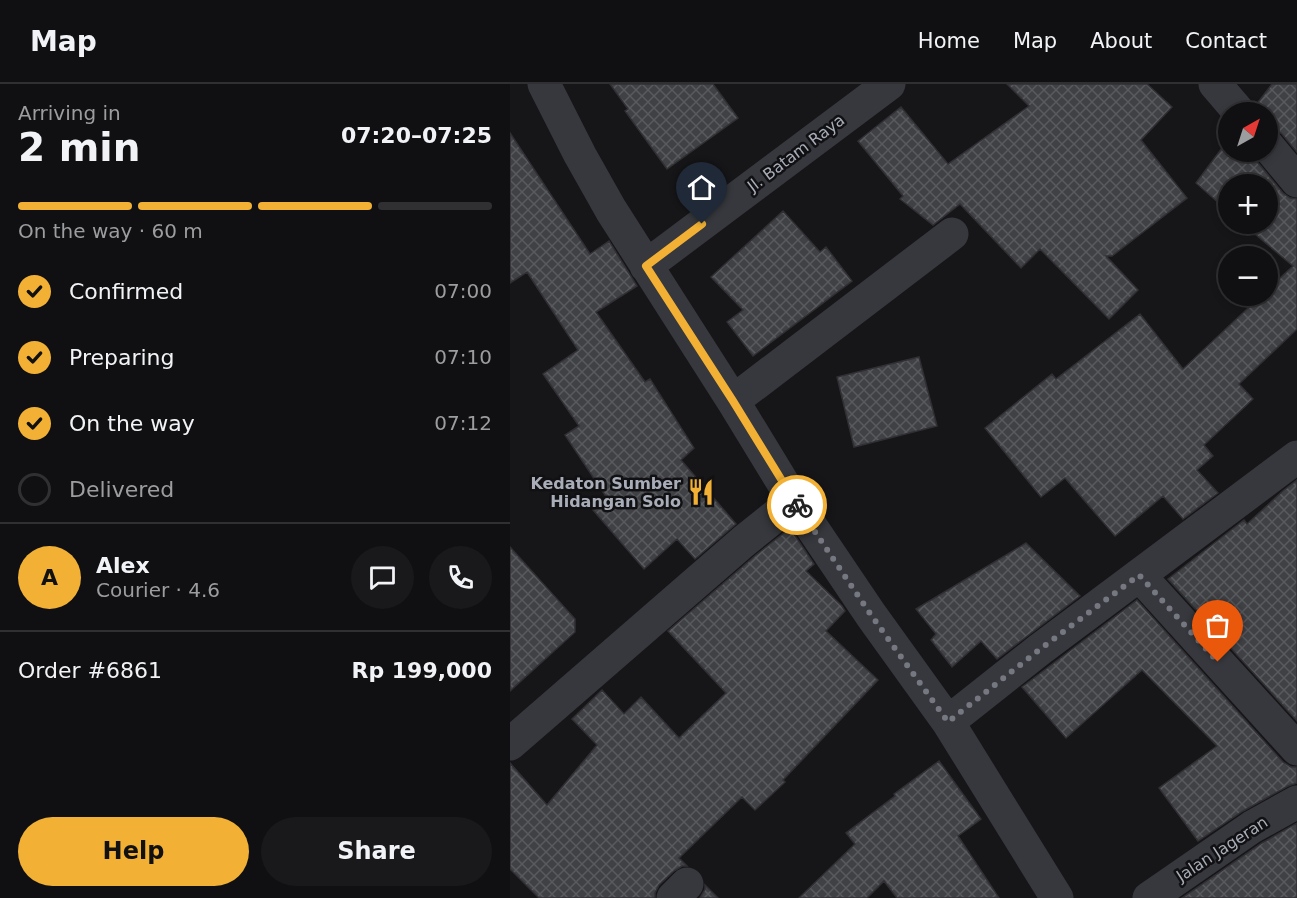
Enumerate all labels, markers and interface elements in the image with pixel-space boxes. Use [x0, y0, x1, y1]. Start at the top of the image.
text: Map [30, 25, 97, 58]
text: Home [918, 29, 980, 53]
text: Map [1013, 29, 1057, 53]
text: About [1090, 29, 1152, 53]
text: Contact [1185, 29, 1267, 53]
text: Arriving in [18, 101, 121, 125]
north arrow [1218, 102, 1278, 162]
map controls [1218, 102, 1278, 306]
street label: Jl. Batam Raya [743, 110, 848, 196]
text: 07:20–07:25 [341, 123, 492, 148]
text: 2 min [18, 125, 140, 170]
pin [676, 162, 727, 224]
icon: home [685, 171, 718, 204]
button: + [1218, 174, 1278, 234]
text: On the way · 60 m [18, 219, 203, 243]
button: − [1218, 246, 1278, 306]
icon: check [18, 275, 51, 308]
text: Confirmed [69, 279, 183, 304]
text: 07:00 [434, 279, 492, 303]
icon: check [18, 341, 51, 374]
text: Preparing [69, 345, 175, 370]
text: 07:10 [434, 345, 492, 369]
icon: check [18, 407, 51, 440]
text: On the way [69, 411, 195, 436]
text: 07:12 [434, 411, 492, 435]
place label: Kedaton Sumber Hidangan Solo [530, 474, 681, 511]
courier [767, 475, 827, 535]
text: Delivered [69, 477, 174, 502]
restaurant icon: Kedaton Sumber Hidangan Solo [686, 477, 716, 507]
icon: bike [781, 489, 814, 522]
button: chat [351, 546, 414, 609]
button: phone [429, 546, 492, 609]
text: Alex [96, 553, 150, 578]
text: A [41, 565, 58, 590]
text: Courier · 4.6 [96, 578, 220, 602]
pin [1192, 600, 1243, 662]
icon: bag [1201, 609, 1234, 642]
text: Order #6861 [18, 658, 162, 683]
text: Rp 199,000 [351, 658, 492, 683]
street label: Jalan Jageran [1172, 812, 1271, 886]
button: Help [18, 817, 249, 886]
button: Share [261, 817, 492, 886]

